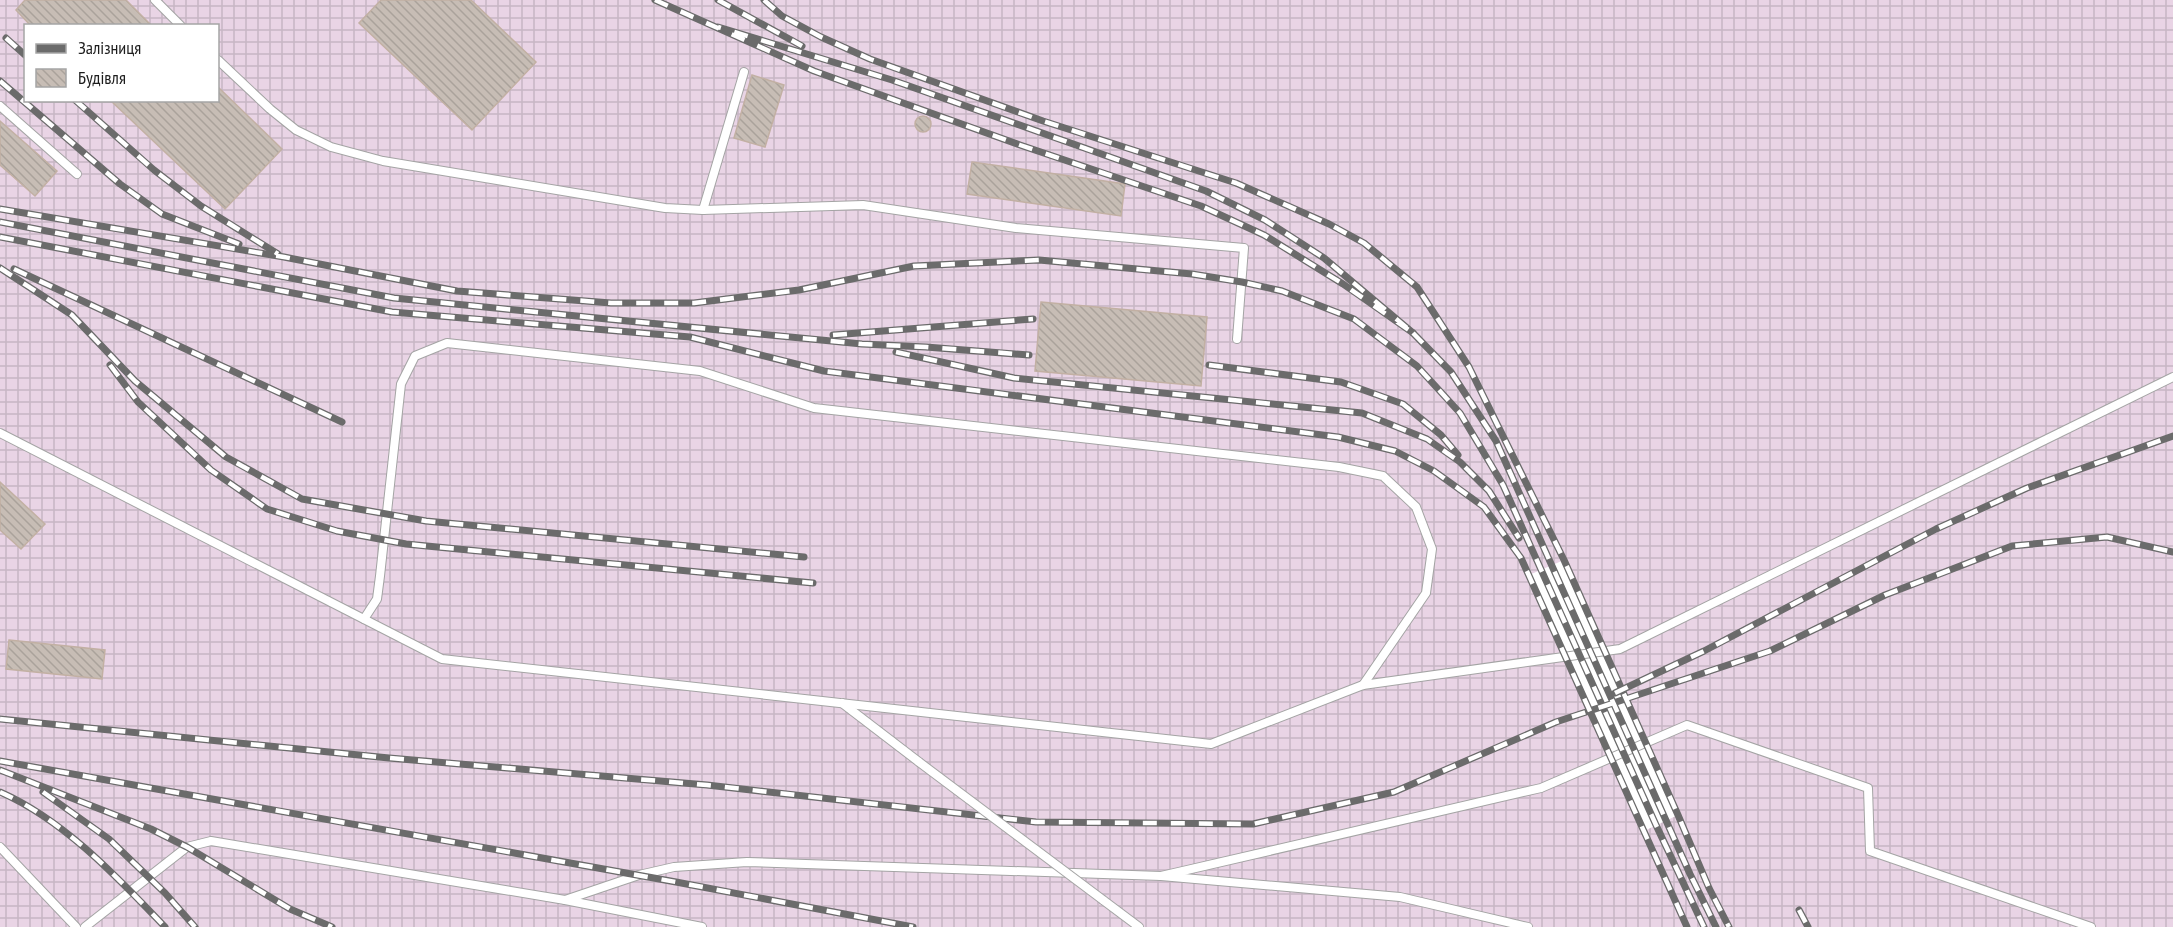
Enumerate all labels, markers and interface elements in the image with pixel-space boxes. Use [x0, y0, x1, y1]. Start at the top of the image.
legend [24, 24, 219, 102]
text: Залізниця [78, 36, 141, 59]
text: Будівля [78, 66, 126, 89]

